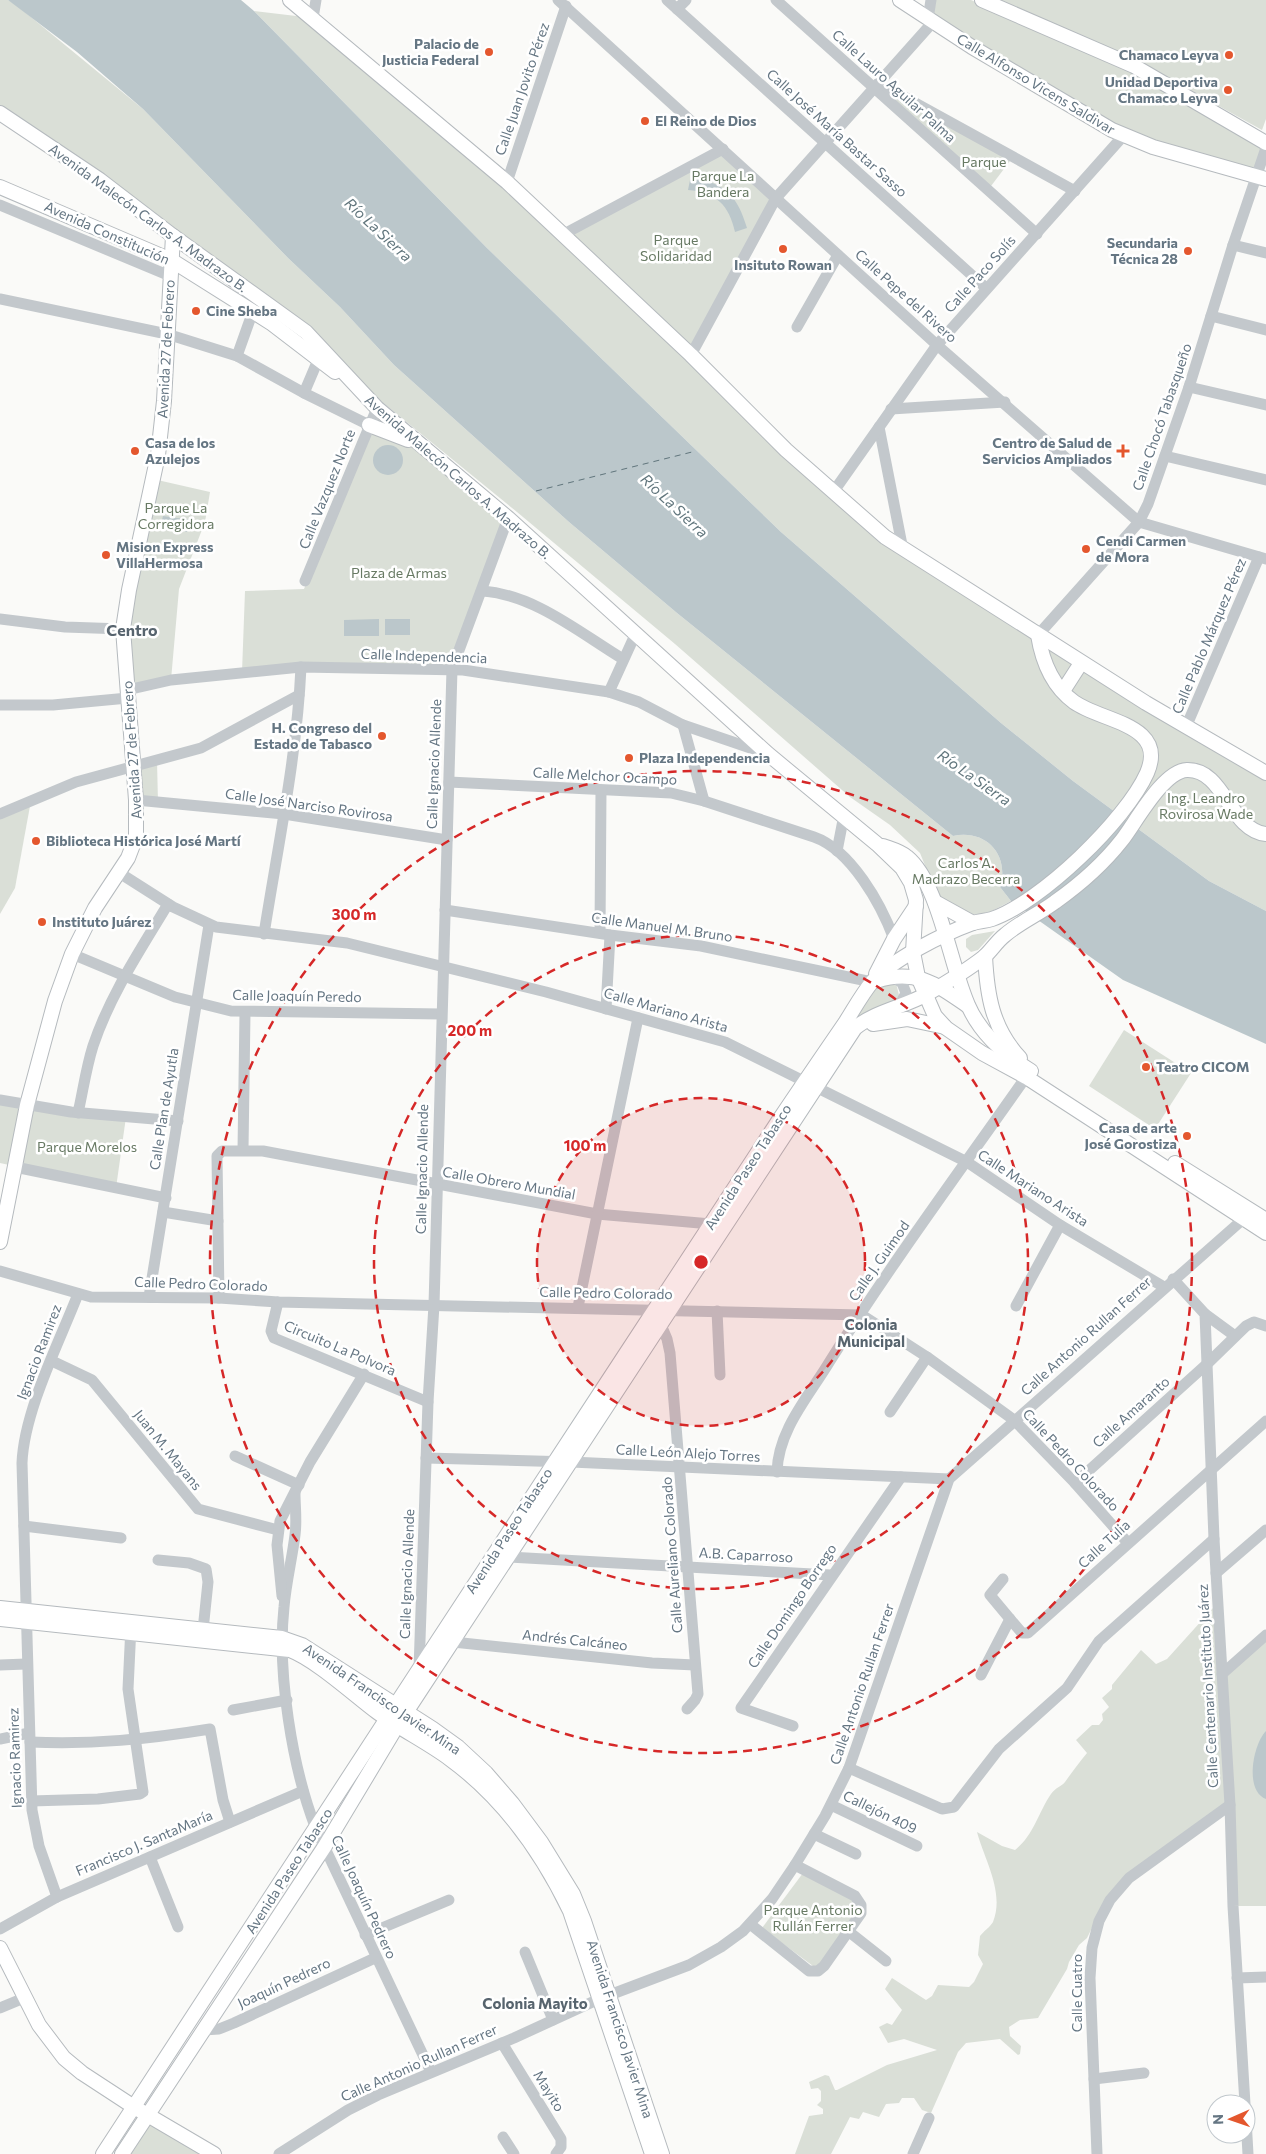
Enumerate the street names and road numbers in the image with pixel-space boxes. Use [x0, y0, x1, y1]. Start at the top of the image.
street label: Calle Juan Jovito Pérez [491, 20, 552, 157]
street label: Calle Lauro Aguilar Palma [829, 26, 960, 146]
street label: Calle Alfonso Vicens Saldivar [954, 30, 1119, 138]
street label: Calle José María Bastar Sasso [764, 65, 911, 200]
street label: Avenida Malecón Carlos A. Madrazo B. [46, 140, 251, 295]
street label: Avenida Constitución [42, 197, 172, 268]
street label: Calle Paco Solís [940, 231, 1019, 316]
street label: Calle Pepe del Rivero [852, 245, 961, 346]
street label: Avenida 27 de Febrero [153, 279, 178, 419]
street label: Calle Chocó Tabasqueño [1128, 341, 1195, 493]
street label: Avenida Malecón Carlos A. Madrazo B. [362, 391, 555, 562]
street label: Calle Vazquez Norte [295, 426, 358, 551]
street label: Calle Pablo Márquez Pérez [1168, 555, 1249, 716]
street label: Calle Independencia [360, 645, 488, 666]
street label: Avenida 27 de Febrero [118, 680, 145, 820]
street label: Calle Ignacio Allende [423, 699, 444, 829]
street label: Calle Melchor Ocampo [532, 763, 678, 788]
street label: Calle José Narciso Rovirosa [224, 784, 394, 825]
street label: Calle Manuel M. Bruno [590, 908, 734, 945]
street label: Calle Mariano Arista [602, 984, 730, 1035]
street label: Calle Joaquín Peredo [232, 986, 362, 1005]
street label: Calle Plan de Ayutla [145, 1047, 182, 1171]
street label: Avenida Paseo Tabasco [701, 1101, 795, 1233]
street label: Calle Ignacio Allende [412, 1104, 431, 1234]
street label: Calle Mariano Arista [975, 1145, 1092, 1230]
street label: Calle Obrero Mundial [441, 1162, 577, 1203]
street label: Calle J. Guimod [845, 1217, 913, 1304]
street label: Calle Antonio Rullan Ferrer [1017, 1272, 1155, 1399]
street label: Calle Pedro Colorado [134, 1273, 268, 1294]
street label: Calle Pedro Colorado [539, 1283, 673, 1302]
street label: Ignacio Ramirez [13, 1302, 65, 1402]
street label: Circuito La Polvora [282, 1316, 399, 1379]
street label: Calle Amaranto [1089, 1372, 1173, 1451]
street label: Calle Pedro Colorado [1020, 1405, 1123, 1514]
street label: Juan M. Mayans [131, 1406, 206, 1493]
street label: Calle León Alejo Torres [615, 1440, 761, 1465]
street label: Avenida Paseo Tabasco [462, 1465, 556, 1597]
street label: Calle Aureliano Colorado [658, 1476, 685, 1634]
street label: Calle Ignacio Allende [396, 1509, 417, 1639]
street label: Calle Tulia [1074, 1516, 1133, 1571]
street label: Calle Domingo Borrego [744, 1540, 840, 1671]
street label: A.B. Caparroso [698, 1544, 794, 1565]
street label: Calle Centenario Instituto Juárez [1194, 1583, 1221, 1789]
street label: Calle Antonio Rullan Ferrer [826, 1600, 897, 1767]
street label: Andrés Calcáneo [521, 1626, 629, 1653]
street label: Avenida Francisco Javier Mina [300, 1639, 464, 1758]
street label: Ignacio Ramirez [4, 1707, 25, 1809]
street label: Callejón 409 [840, 1786, 920, 1837]
street label: Avenida Paseo Tabasco [242, 1805, 336, 1937]
street label: Francisco J. SantaMaría [73, 1806, 215, 1879]
street label: Calle Joaquín Pedrero [328, 1832, 401, 1961]
street label: Avenida Francisco Javier Mina [584, 1937, 657, 2120]
street label: Joaquín Pedrero [235, 1954, 333, 2011]
street label: Calle Cuatro [1068, 1954, 1085, 2032]
street label: Calle Antonio Rullan Ferrer [338, 2020, 500, 2105]
street label: Mayito [530, 2067, 569, 2114]

